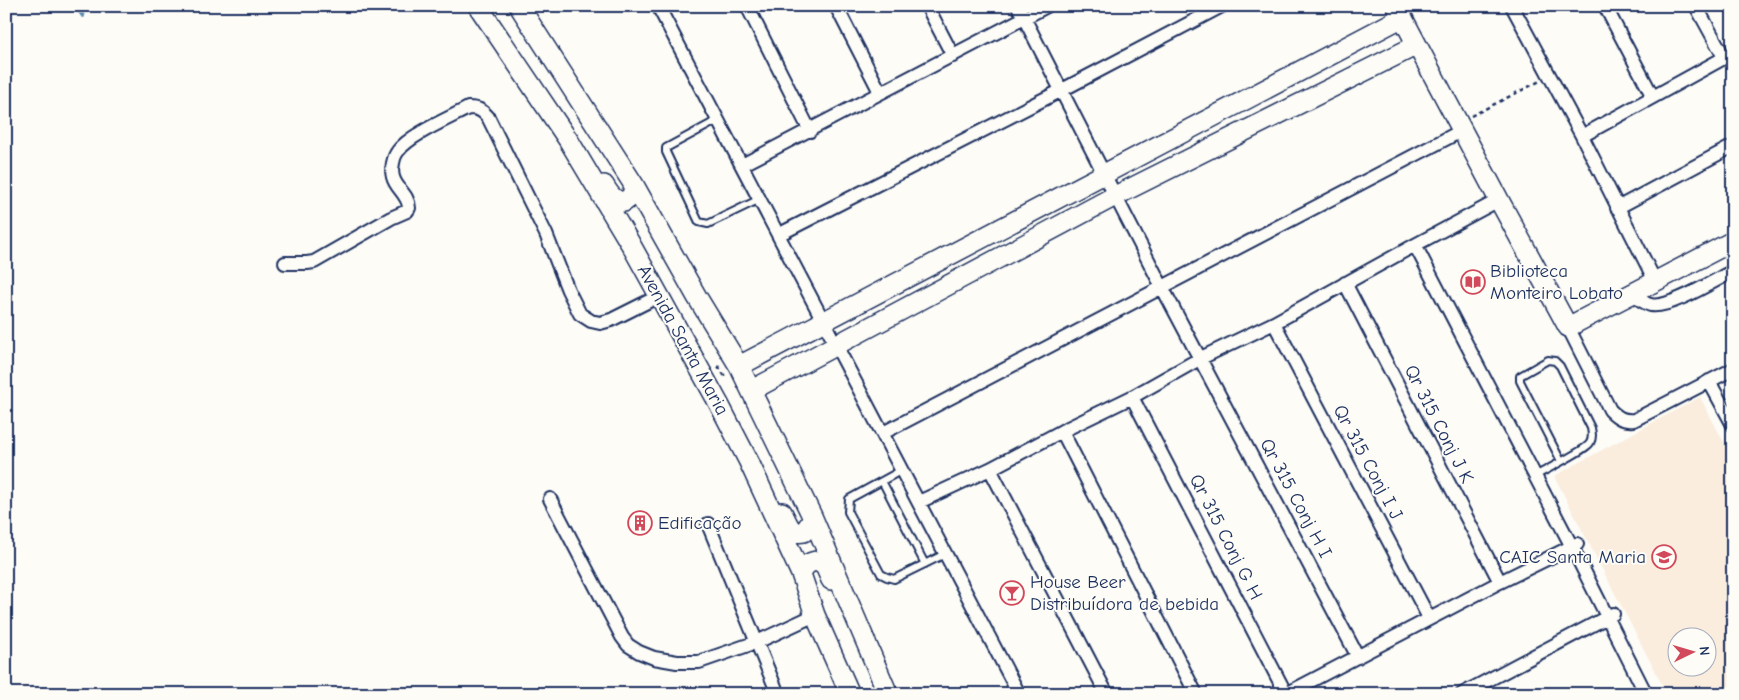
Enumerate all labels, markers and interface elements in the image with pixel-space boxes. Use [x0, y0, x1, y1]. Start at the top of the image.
place label: Biblioteca Monteiro Lobato [1490, 260, 1623, 304]
street label: Avenida Santa Maria [633, 261, 733, 419]
library icon: Biblioteca Monteiro Lobato [1460, 269, 1486, 295]
street label: Qr 315 Conj J K [1400, 361, 1478, 487]
street label: Qr 315 Conj I J [1329, 401, 1408, 523]
street label: Qr 315 Conj H I [1255, 435, 1337, 561]
street label: Qr 315 Conj G H [1185, 471, 1267, 603]
building icon: Edificação [627, 510, 653, 536]
place label: Edificação [658, 512, 741, 534]
school or university icon: CAIC Santa Maria [1651, 544, 1677, 570]
place label: CAIC Santa Maria [1499, 546, 1646, 568]
place label: House Beer Distribuídora de bebida [1030, 571, 1219, 615]
bar icon: House Beer Distribuídora de bebida [999, 580, 1025, 606]
north arrow [1666, 628, 1716, 678]
text: N [1696, 646, 1713, 656]

